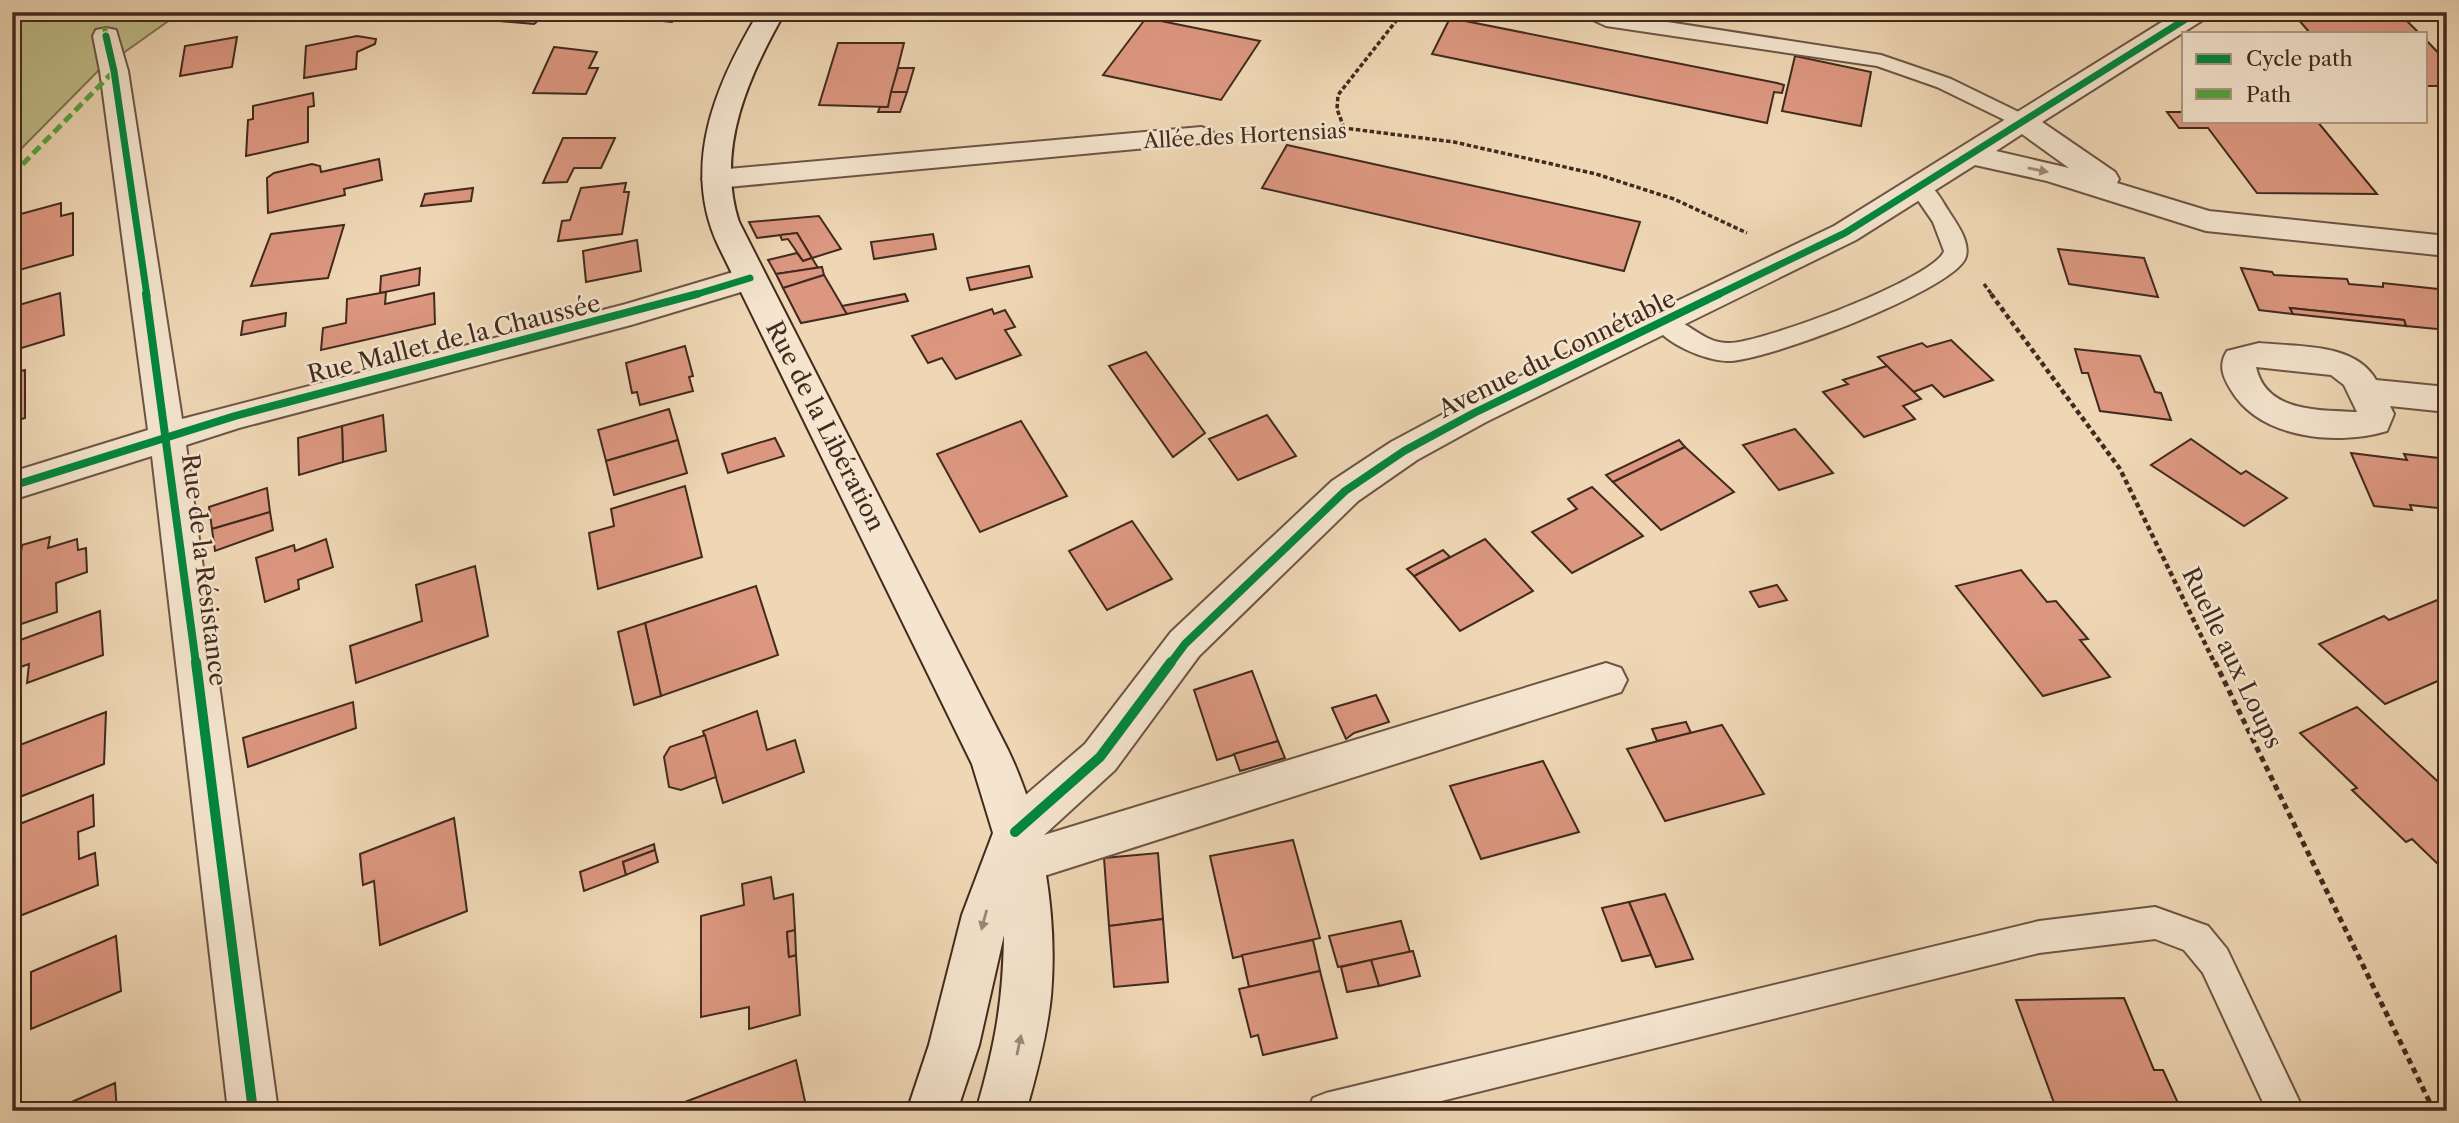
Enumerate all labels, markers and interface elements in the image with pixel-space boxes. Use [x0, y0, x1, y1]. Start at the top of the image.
legend [2182, 32, 2428, 122]
text: Cycle path [2246, 46, 2353, 71]
text: Path [2246, 82, 2291, 107]
street label: Allée des Hortensias [1142, 118, 1347, 153]
one-way arrow [2027, 164, 2049, 175]
street label: Avenue du Connétable [1432, 283, 1680, 424]
street label: Rue Mallet de la Chaussée [305, 288, 603, 389]
street label: Rue de la Libération [760, 316, 891, 536]
street label: Rue de la Résistance [176, 452, 233, 688]
street label: Ruelle aux Loups [2176, 563, 2289, 753]
one-way arrow [978, 909, 989, 931]
one-way arrow [1013, 1034, 1024, 1056]

